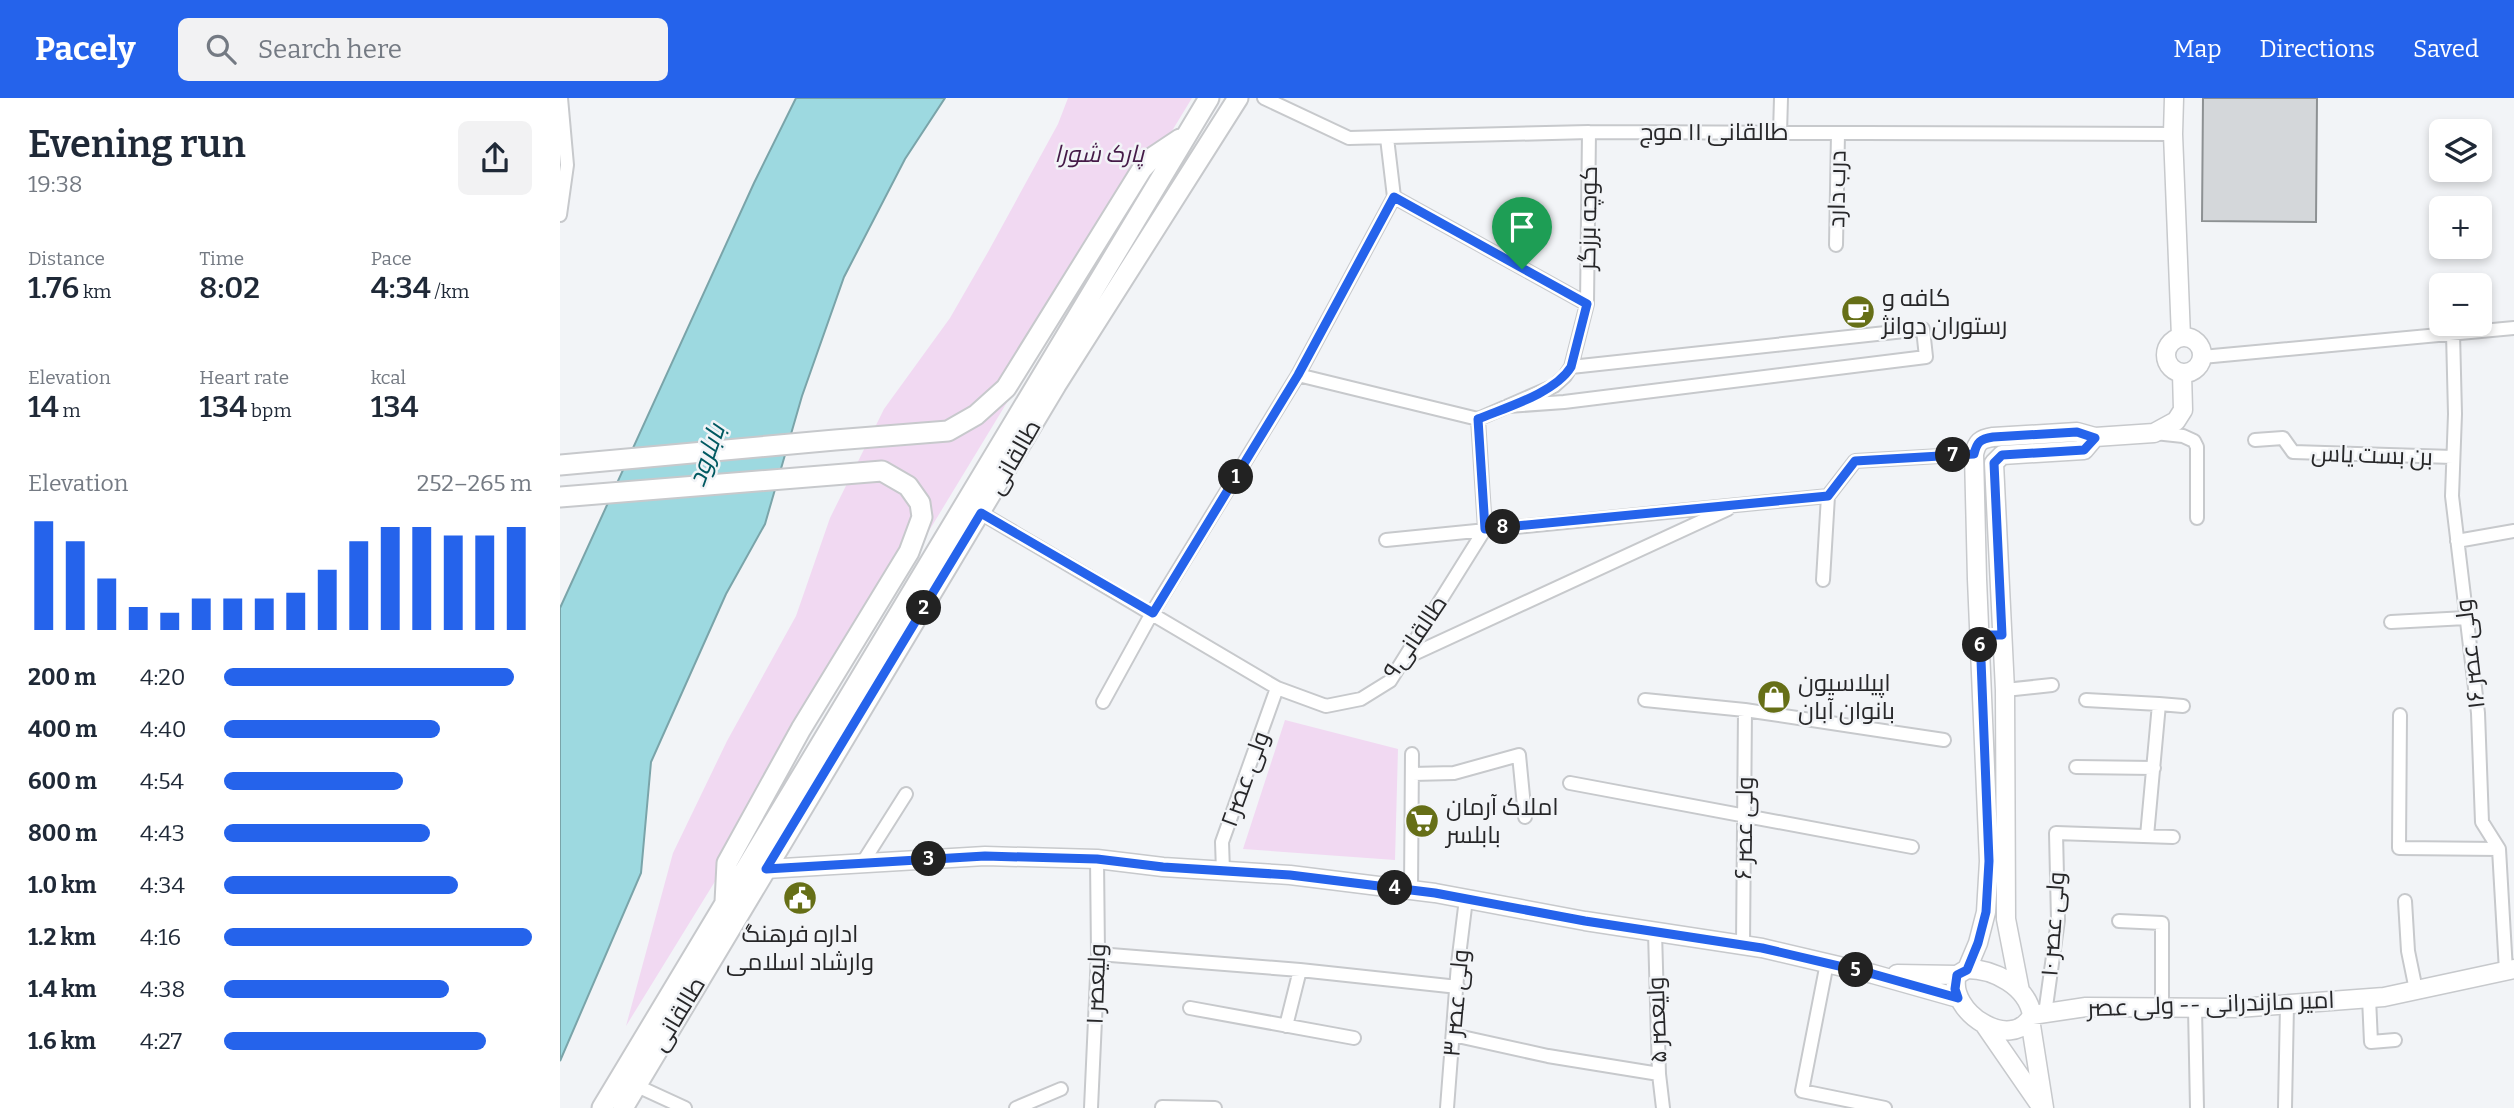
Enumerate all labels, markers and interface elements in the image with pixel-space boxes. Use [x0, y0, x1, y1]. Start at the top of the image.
search box [178, 18, 668, 81]
text: Pacely [35, 29, 136, 69]
icon: search [202, 30, 240, 68]
text: Search here [258, 34, 402, 65]
text: Map [2173, 35, 2222, 63]
text: Directions [2260, 35, 2375, 63]
text: Saved [2413, 35, 2479, 63]
street label: طالقانی ۱۱ موج [1639, 118, 1789, 148]
map controls [2429, 119, 2492, 336]
button: layers [2429, 119, 2492, 182]
text: Evening run [28, 121, 246, 167]
button: share [458, 121, 532, 195]
park label: پارک شورا [1054, 140, 1145, 170]
street label: درب دارد [1822, 150, 1852, 228]
street label: کوچه برزگر [1573, 166, 1605, 272]
text: 19:38 [28, 170, 83, 198]
button: + [2429, 196, 2492, 259]
pin [1492, 197, 1552, 269]
icon: arrive [1503, 208, 1541, 246]
text: Distance [28, 247, 105, 270]
text: Time [199, 247, 244, 270]
text: Pace [371, 247, 412, 270]
text: 1.76 [28, 270, 79, 306]
text: 8:02 [199, 270, 260, 306]
text: 4:34 [371, 270, 431, 306]
button: − [2429, 273, 2492, 336]
text: km [79, 280, 111, 303]
text: /km [431, 280, 469, 303]
place label: کافه و رستوران دوانژ [1880, 284, 2007, 340]
cafe icon: کافه و رستوران دوانژ [1839, 293, 1877, 331]
text: Elevation [28, 366, 111, 389]
text: Heart rate [199, 366, 289, 389]
text: kcal [371, 366, 406, 389]
text: 14 [28, 389, 59, 425]
text: 134 [199, 389, 247, 425]
text: 134 [371, 389, 419, 425]
text: m [59, 399, 81, 422]
text: bpm [247, 399, 292, 422]
street label: طالقانی [981, 415, 1047, 499]
water label: بابلرود [681, 418, 733, 491]
pin: 7 [1936, 438, 1970, 472]
street label: بن بست یاس [2311, 439, 2433, 471]
text: 7 [1947, 443, 1958, 466]
pin: 1 [1218, 460, 1254, 494]
text: 1 [1231, 465, 1240, 488]
text: Elevation [28, 469, 128, 497]
text: 252–265 m [417, 469, 532, 497]
pin: 8 [1486, 510, 1520, 544]
text: 8 [1497, 515, 1508, 538]
pin: 2 [906, 590, 942, 626]
street label: طالقانی۹ [1377, 590, 1453, 684]
text: 2 [918, 596, 929, 619]
street label: ولی عصر ۱۶ [2449, 597, 2491, 711]
pin: 6 [1962, 628, 1998, 662]
text: 6 [1974, 633, 1985, 656]
text: 200 m [28, 663, 96, 691]
text: 4:20 [140, 663, 186, 691]
place label: اپیلاسیون بانوان آبان [1798, 669, 1895, 725]
shop icon: اپیلاسیون بانوان آبان [1755, 678, 1793, 716]
text: 400 m [28, 715, 97, 743]
text: 4:40 [140, 715, 186, 743]
street label: ولی عصر۲ [1215, 727, 1275, 831]
text: 600 m [28, 767, 97, 795]
text: 4:54 [140, 767, 184, 795]
street label: ولی عصر ۶ [1729, 776, 1759, 880]
place label: املاک آرمان بابلسر [1444, 793, 1559, 849]
supermarket icon: املاک آرمان بابلسر [1403, 802, 1441, 840]
text: 800 m [28, 819, 97, 847]
text: 4:43 [140, 819, 185, 847]
pin: 3 [912, 842, 946, 876]
text: 3 [923, 847, 934, 870]
pin: 4 [1378, 870, 1412, 906]
text: 1.0 km [28, 871, 97, 899]
text: 4:34 [140, 871, 185, 899]
street label: ولی عصر ۱۰ [2035, 871, 2071, 977]
text: 4 [1389, 876, 1400, 899]
public building icon: اداره فرهنگ وارشاد اسلامی [781, 879, 819, 917]
place label: اداره فرهنگ وارشاد اسلامی [726, 920, 874, 976]
text: 1.2 km [28, 923, 96, 951]
text: 4:16 [140, 923, 181, 951]
street label: ولیعصر ۱ [1081, 943, 1111, 1025]
street label: ولی عصر ۳ [1437, 948, 1475, 1058]
pin: 5 [1838, 952, 1874, 988]
text: 5 [1850, 958, 1861, 981]
street label: طالقانی [645, 972, 711, 1056]
text: 1.4 km [28, 975, 96, 1003]
text: 4:38 [140, 975, 185, 1003]
street label: ولیعصر ۵ [1641, 976, 1673, 1064]
street label: امیر مازندرانی -- ولی عصر [2085, 986, 2335, 1022]
text: 1.6 km [28, 1027, 96, 1055]
text: 4:27 [140, 1027, 182, 1055]

